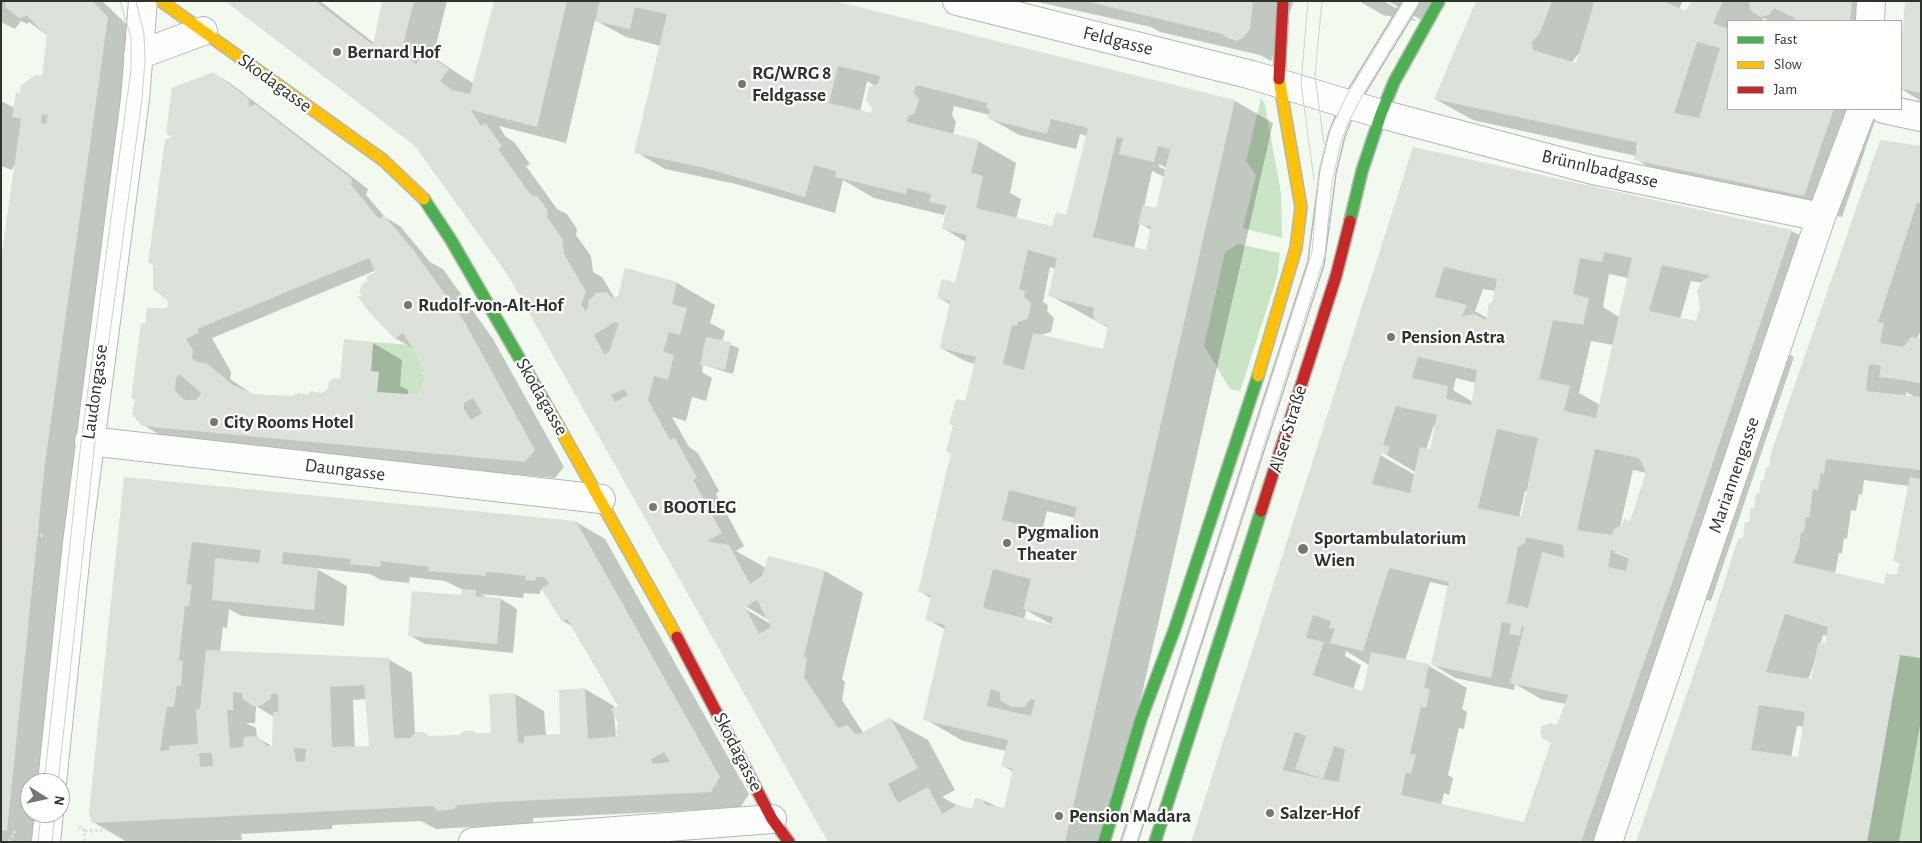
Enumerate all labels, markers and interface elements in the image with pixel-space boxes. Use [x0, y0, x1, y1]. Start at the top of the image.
legend [1727, 20, 1902, 110]
street label: Feldgasse [1081, 21, 1155, 61]
text: Fast [1774, 32, 1797, 47]
place label: Bernard Hof [347, 41, 440, 63]
marker: Bernard Hof [331, 46, 343, 58]
street label: Skodagasse [234, 49, 316, 117]
text: Slow [1774, 57, 1802, 72]
place label: RG/WRG 8 Feldgasse [752, 62, 831, 106]
marker: RG/WRG 8 Feldgasse [736, 78, 748, 90]
text: Jam [1774, 82, 1797, 97]
street label: Brünnlbadgasse [1540, 145, 1660, 193]
place label: Rudolf-von-Alt-Hof [418, 294, 563, 316]
marker: Rudolf-von-Alt-Hof [402, 299, 414, 311]
place label: Pension Astra [1401, 326, 1505, 348]
marker: Pension Astra [1385, 331, 1397, 343]
street label: Laudongasse [77, 343, 113, 441]
street label: Skodagasse [511, 354, 573, 440]
street label: Alser Straße [1264, 383, 1312, 475]
place label: City Rooms Hotel [224, 411, 354, 433]
street label: Mariannengasse [1703, 414, 1765, 536]
marker: City Rooms Hotel [208, 416, 220, 428]
street label: Daungasse [303, 454, 387, 486]
place label: BOOTLEG [663, 496, 736, 518]
marker: BOOTLEG [647, 501, 659, 513]
place label: Pygmalion Theater [1017, 521, 1099, 565]
place label: Sportambulatorium Wien [1314, 527, 1466, 571]
marker: Pygmalion Theater [1001, 537, 1013, 549]
marker: Sportambulatorium Wien [1296, 542, 1310, 556]
street label: Skodagasse [708, 709, 768, 795]
north arrow [20, 773, 70, 823]
text: N [51, 794, 67, 806]
place label: Salzer-Hof [1280, 802, 1360, 824]
place label: Pension Madara [1069, 805, 1191, 827]
marker: Salzer-Hof [1264, 807, 1276, 819]
marker: Pension Madara [1053, 810, 1065, 822]

